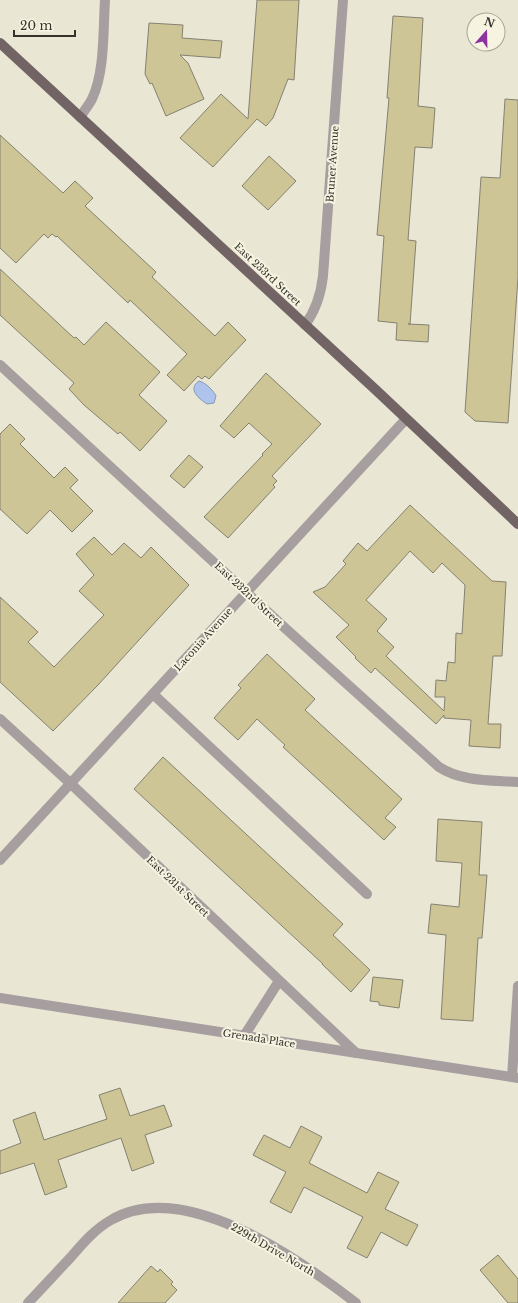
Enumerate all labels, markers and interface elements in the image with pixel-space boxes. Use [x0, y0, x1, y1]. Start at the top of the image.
scale bar [14, 12, 75, 38]
north arrow [466, 12, 506, 52]
text: N [482, 14, 497, 31]
text: 20 m [20, 18, 52, 33]
street label: Bruner Avenue [323, 125, 342, 203]
street label: East 233rd Street [231, 240, 304, 309]
street label: East 232nd Street [212, 559, 286, 630]
street label: Laconia Avenue [171, 605, 235, 674]
street label: East 231st Street [144, 853, 212, 920]
street label: Grenada Place [222, 1026, 296, 1051]
street label: 229th Drive North [229, 1220, 317, 1279]

